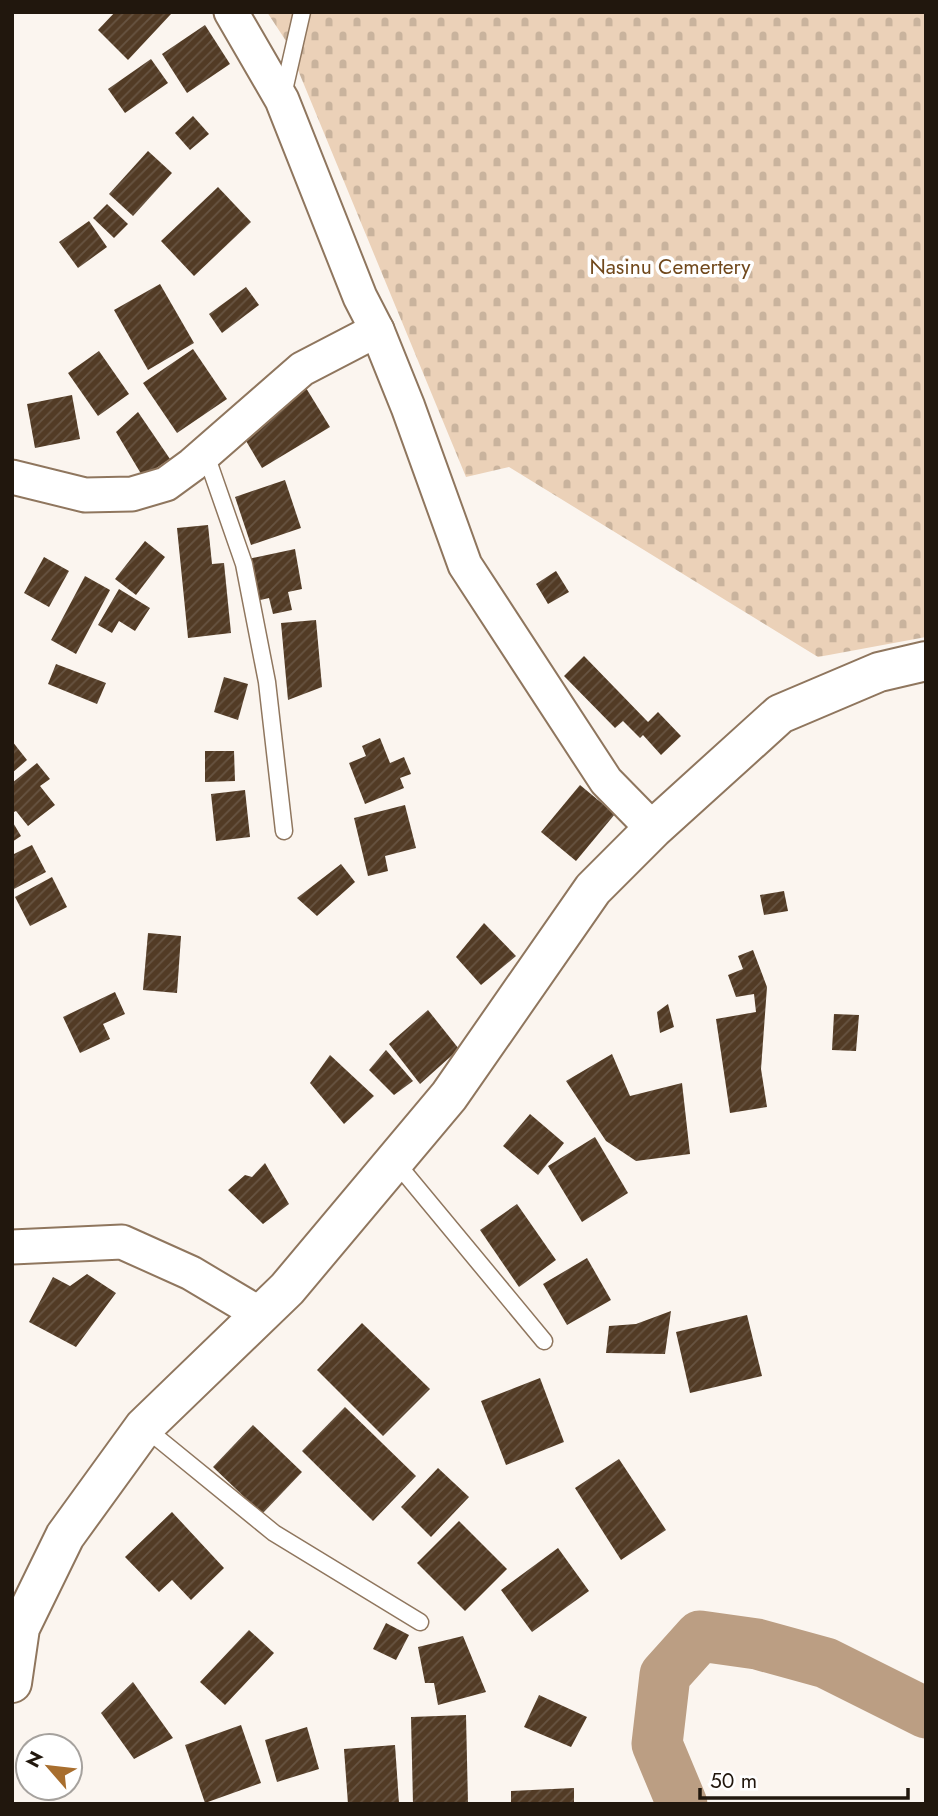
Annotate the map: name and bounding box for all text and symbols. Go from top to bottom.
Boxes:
park label: Nasinu Cemertery [589,252,751,282]
north arrow [14,1732,84,1802]
text: N [19,1746,50,1772]
scale bar [700,1756,908,1800]
text: 50 m [710,1766,757,1796]

